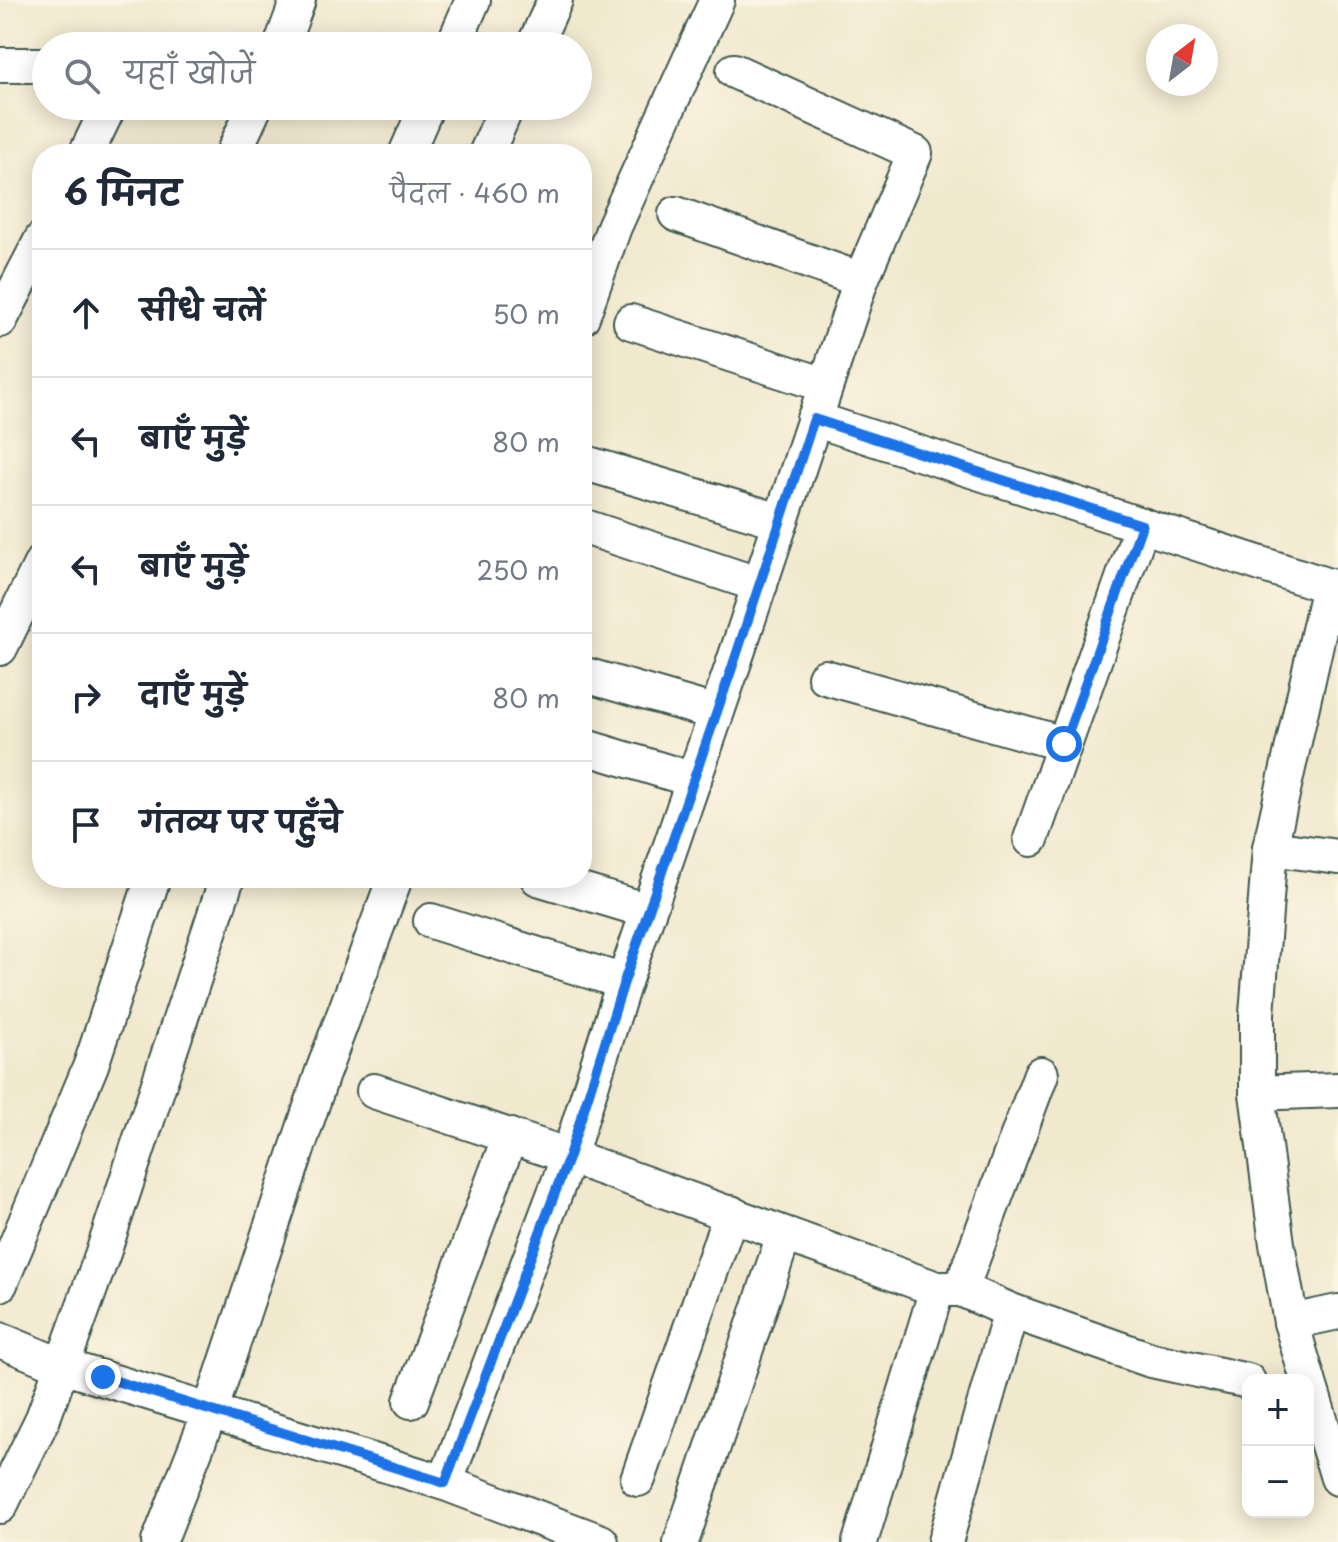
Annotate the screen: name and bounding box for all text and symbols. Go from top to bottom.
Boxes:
north arrow [1146,24,1218,96]
search box [32,32,592,120]
text: यहाँ खोजें [124,49,255,94]
icon: search [60,54,104,98]
text: 6 मिनट [64,165,181,217]
text: पैदल · 460 m [390,173,560,212]
text: सीधे चलें [140,286,265,331]
icon: ahead [64,291,108,335]
text: 50 m [493,294,560,333]
text: बाएँ मुड़ें [140,414,247,459]
icon: left [64,419,108,463]
text: 80 m [492,422,560,461]
text: बाएँ मुड़ें [140,542,247,587]
icon: left [64,547,108,591]
text: 250 m [476,550,560,589]
text: दाएँ मुड़ें [140,670,246,715]
icon: right [64,675,108,719]
text: 80 m [492,678,560,717]
route start [1046,726,1082,762]
text: गंतव्य पर पहुँचे [140,798,342,843]
icon: arrive [64,803,108,847]
route end [85,1359,121,1395]
map controls [1242,1374,1314,1518]
button: + [1242,1374,1314,1446]
button: − [1242,1446,1314,1518]

